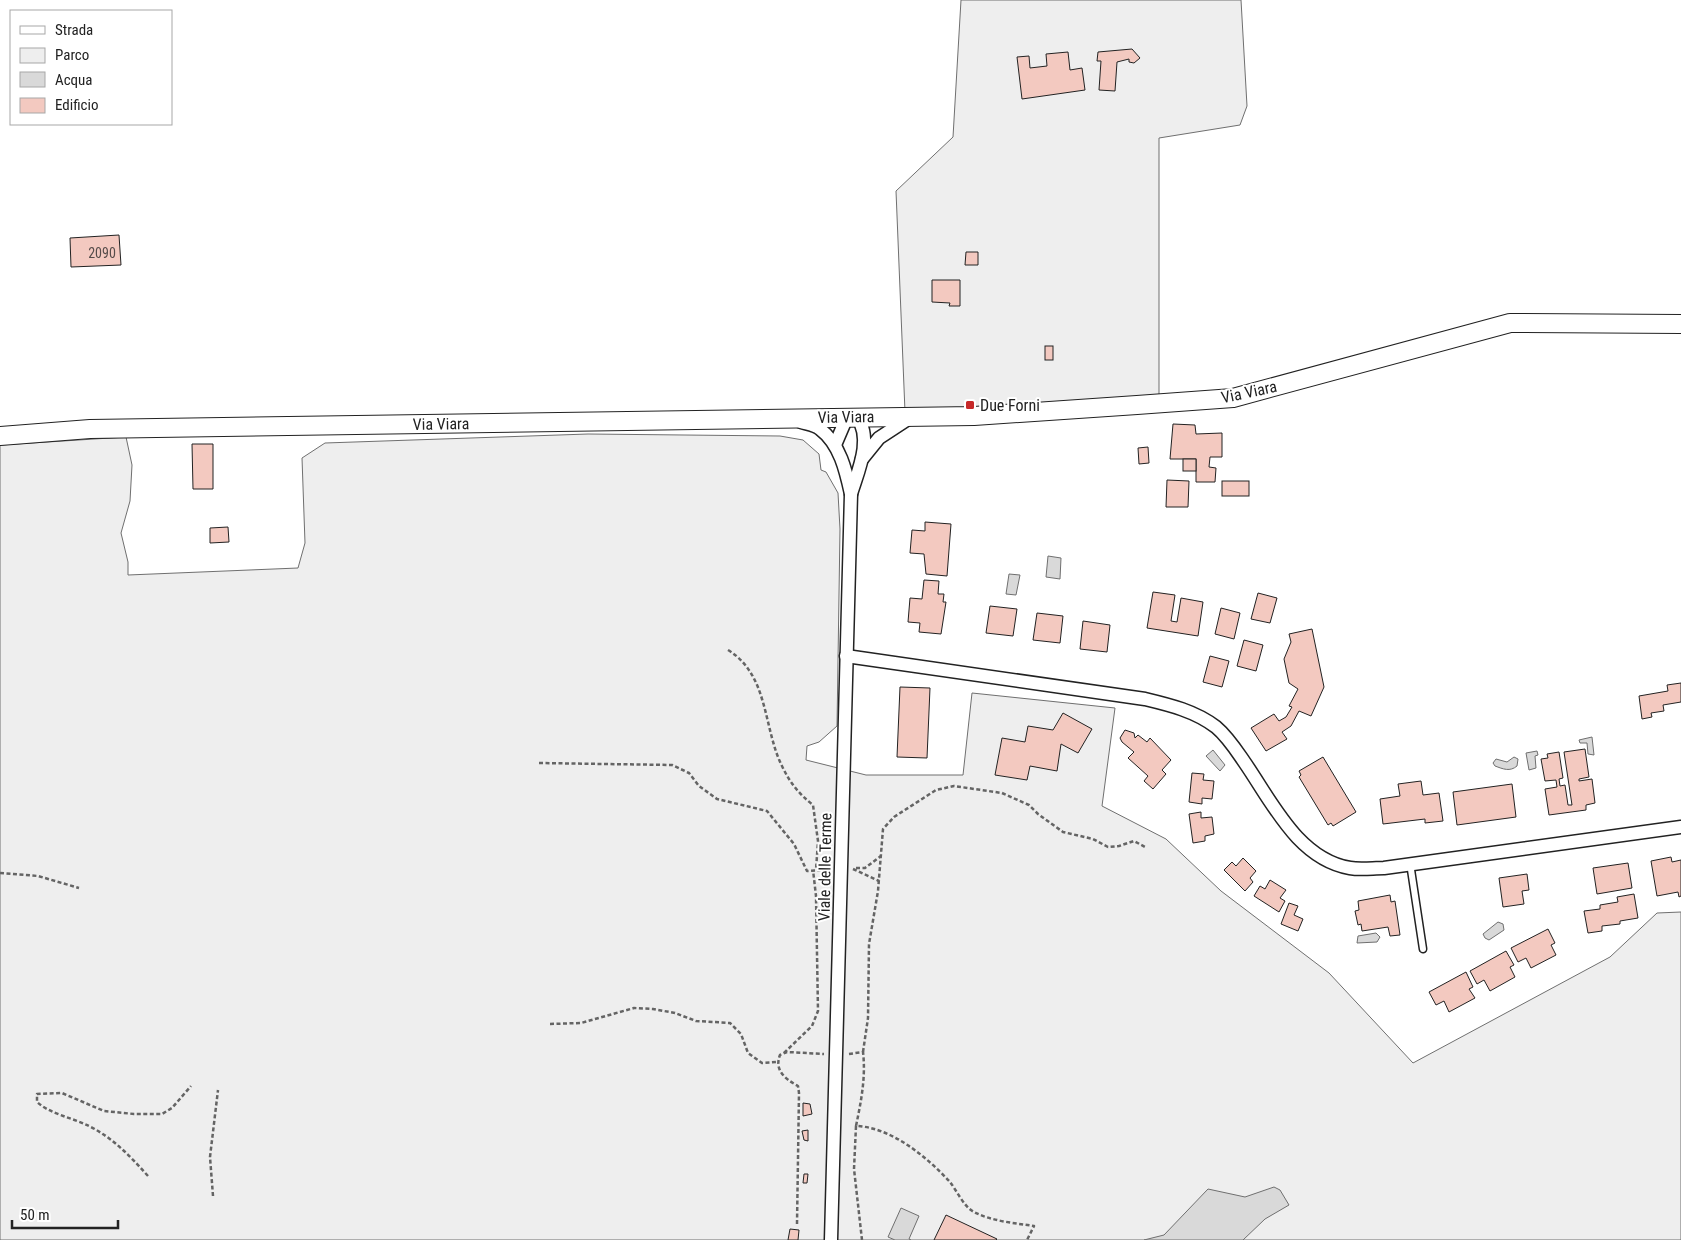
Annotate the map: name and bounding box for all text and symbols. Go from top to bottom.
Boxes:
legend [10,10,172,125]
text: Strada [55,21,93,39]
text: Parco [55,46,89,64]
text: Acqua [55,71,93,89]
text: Edificio [55,96,98,114]
house number: 2090 [88,245,116,261]
street label: Via Viara [1219,377,1279,407]
place label: Due Forni [980,396,1040,415]
marker: Due Forni [964,399,976,411]
street label: Via Viara [818,407,874,427]
street label: Via Viara [413,414,469,434]
street label: Viale delle Terme [815,813,835,921]
scale bar [12,1198,119,1230]
text: 50 m [20,1206,50,1224]

